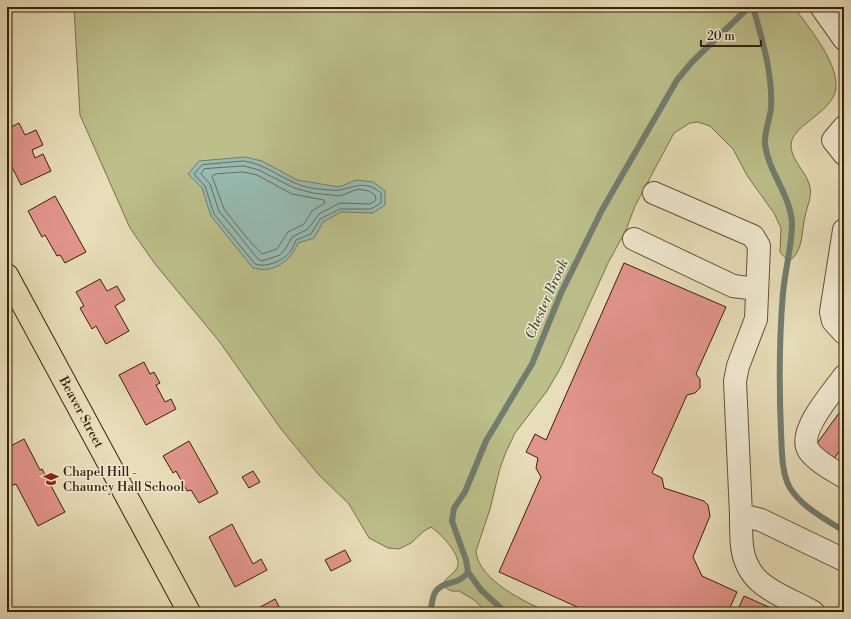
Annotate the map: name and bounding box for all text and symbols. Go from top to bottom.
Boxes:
scale bar [701,22,761,48]
text: 20 m [707,29,735,44]
water label: Chester Brook [521,256,573,342]
street label: Beaver Street [55,373,107,451]
place label: Chapel Hill - Chauncy Hall School [63,464,185,495]
school or university icon: Chapel Hill - Chauncy Hall School [42,470,60,488]

